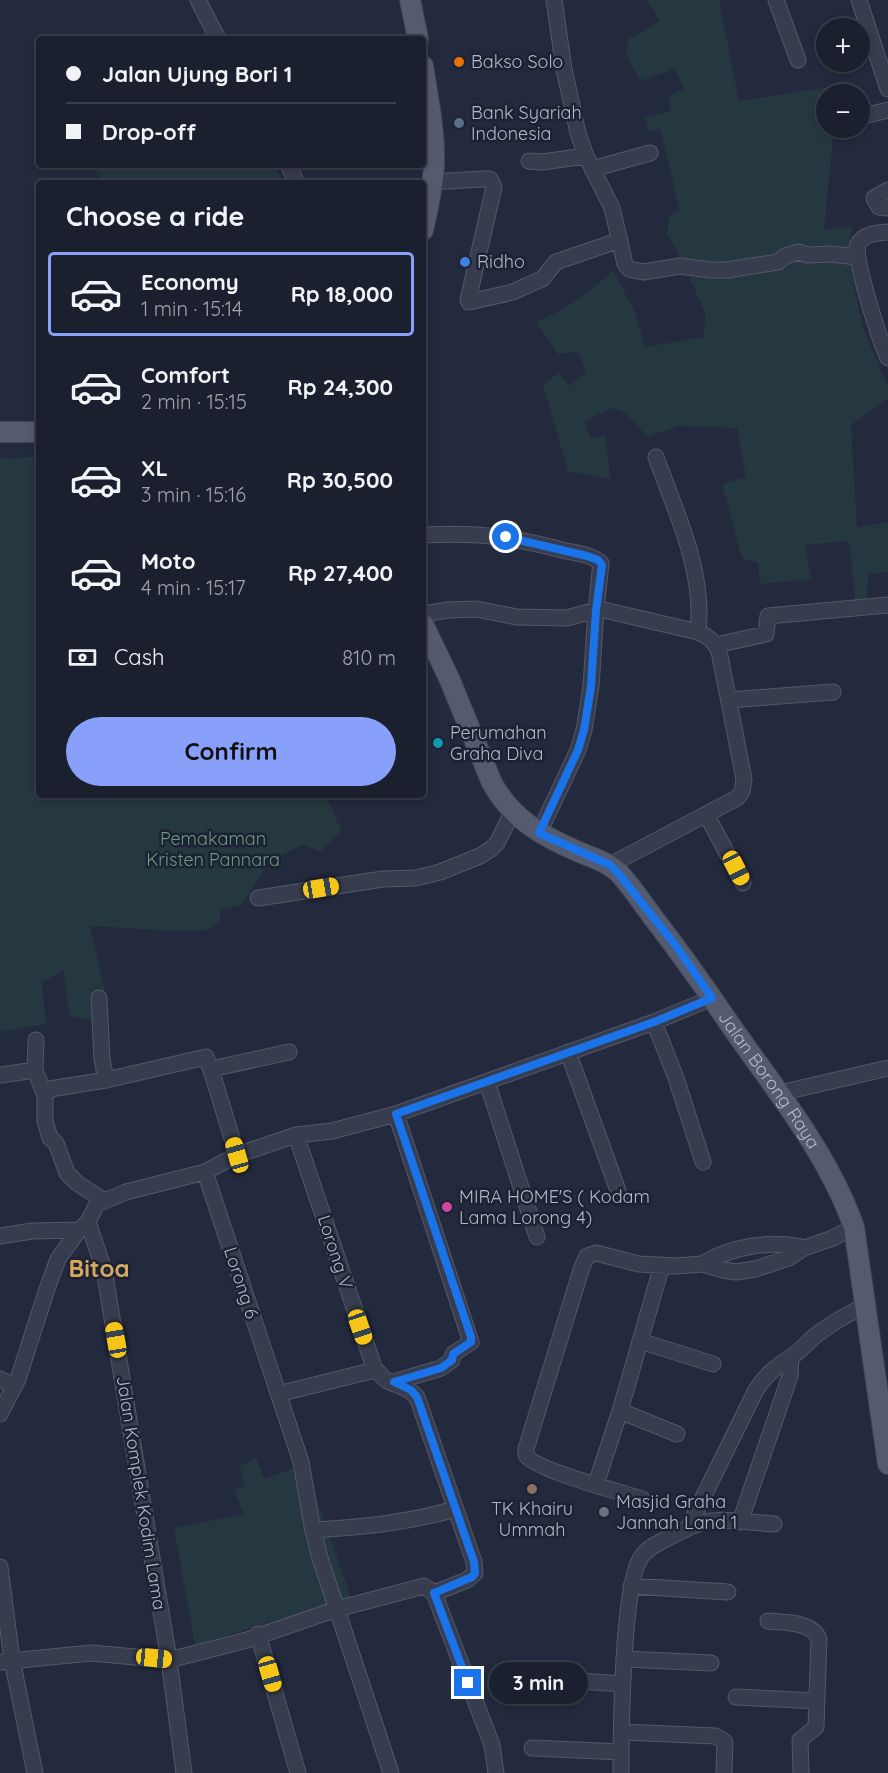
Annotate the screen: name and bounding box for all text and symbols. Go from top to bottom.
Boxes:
map controls [816,18,870,138]
button: + [816,18,870,72]
place label: Bakso Solo [471,50,563,73]
marker: Bakso Solo [452,55,466,69]
text: Jalan Ujung Bori 1 [102,60,292,88]
button: − [816,84,870,138]
place label: Bank Syariah Indonesia [471,101,582,145]
marker: Bank Syariah Indonesia [452,116,466,130]
text: Drop-off [102,118,196,146]
text: Choose a ride [66,199,244,233]
place label: Ridho [477,250,525,273]
marker: Ridho [458,255,472,269]
icon: car [69,267,123,321]
text: Economy [141,268,239,296]
text: Rp 18,000 [291,280,393,308]
text: 1 min · 15:14 [141,296,242,321]
icon: car [69,360,123,414]
text: Comfort [141,361,230,389]
text: Rp 24,300 [288,373,393,401]
text: 2 min · 15:15 [141,389,247,414]
icon: car [69,453,123,507]
text: XL [141,454,168,482]
text: Rp 30,500 [287,466,393,494]
text: 3 min · 15:16 [141,482,246,507]
route start [492,523,519,550]
icon: car [69,546,123,600]
text: Moto [141,547,195,575]
text: Rp 27,400 [288,559,393,587]
text: 4 min · 15:17 [141,575,246,600]
icon: cash [66,641,99,674]
text: Cash [114,643,165,671]
text: 810 m [342,645,396,670]
button: Confirm [66,717,396,786]
place label: Perumahan Graha Diva [450,721,547,765]
marker: Perumahan Graha Diva [431,736,445,750]
park label: Pemakaman Kristen Pannara [146,827,280,871]
car [720,848,752,888]
car [302,876,340,900]
street label: Jalan Borong Raya [713,1007,825,1153]
car [223,1135,251,1175]
place label: MIRA HOME'S ( Kodam Lama Lorong 4) [459,1185,650,1229]
marker: MIRA HOME'S ( Kodam Lama Lorong 4) [440,1200,454,1214]
street label: Lorong V [313,1212,358,1292]
street label: Lorong 6 [219,1244,264,1322]
district label: Bitoa [68,1253,130,1283]
car [346,1307,374,1347]
car [104,1321,128,1359]
street label: Jalan Komplek Kodim Lama [112,1374,171,1612]
marker: TK Khairu Ummah [525,1482,539,1496]
place label: Masjid Graha Jannah Land 1 [616,1490,737,1534]
place label: TK Khairu Ummah [491,1497,573,1541]
marker: Masjid Graha Jannah Land 1 [597,1505,611,1519]
car [135,1647,173,1669]
car [256,1654,284,1694]
callout: 3 min [489,1662,588,1704]
route end [454,1669,481,1696]
text: 3 min [513,1670,564,1695]

